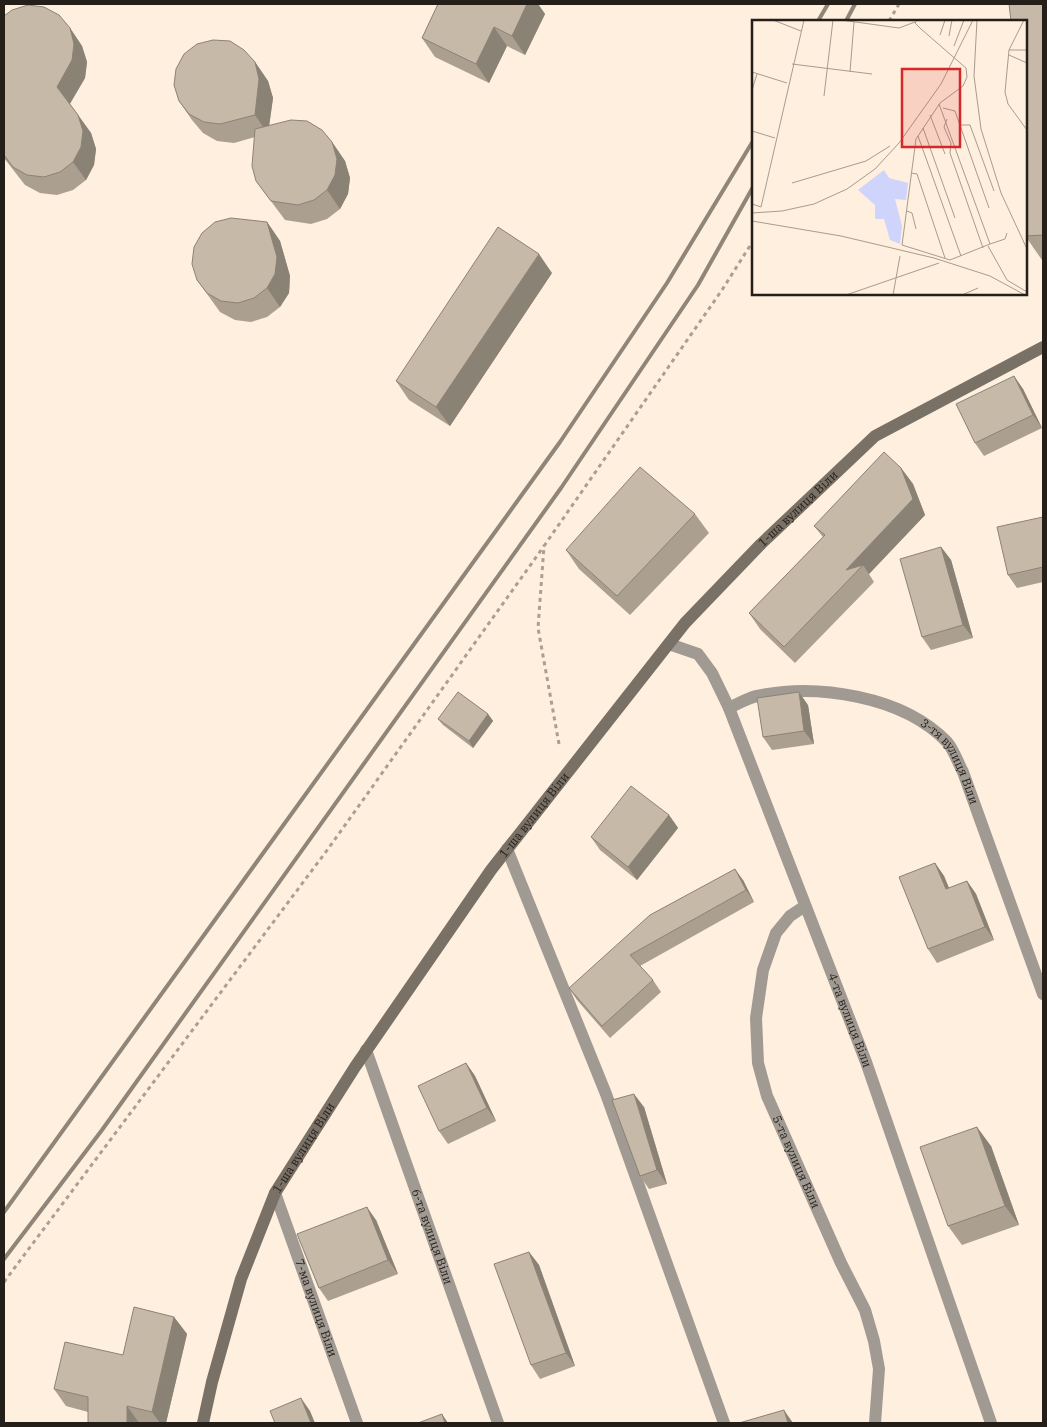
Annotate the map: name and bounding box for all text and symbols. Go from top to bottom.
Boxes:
inset map [752,20,1027,295]
street label: 1-ша вулиця Віли [755,467,841,550]
street label: 3-тя вулиця Віли [918,715,982,806]
street label: 1-ша вулиця Віли [496,769,572,860]
street label: 4-та вулиця Віли [825,971,875,1069]
street label: 1-ша вулиця Віли [269,1099,338,1196]
street label: 5-та вулиця Віли [769,1113,824,1210]
street label: 6-та вулиця Віли [409,1187,456,1286]
street label: 7-ма вулиця Віли [292,1257,341,1359]

